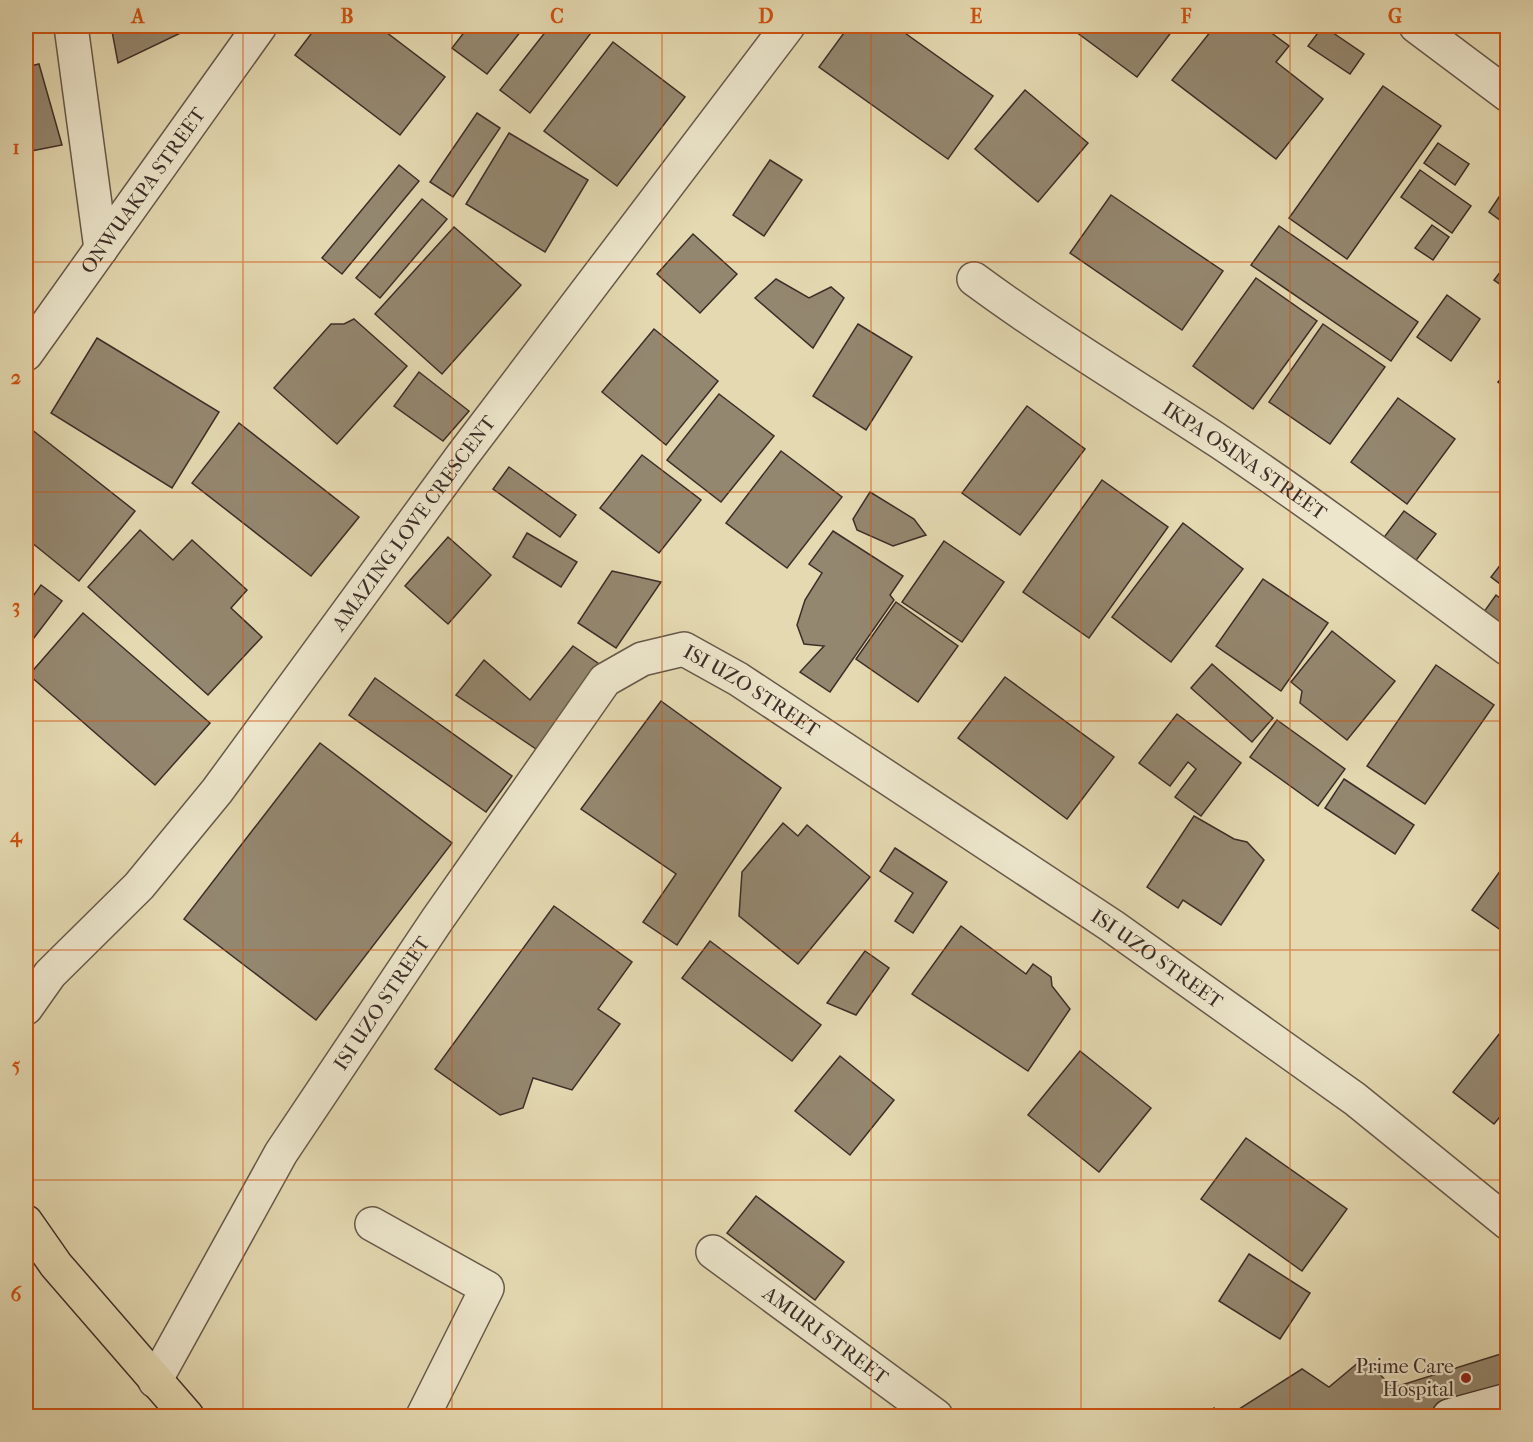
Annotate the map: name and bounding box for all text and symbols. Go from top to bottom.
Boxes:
text: A [130,5,146,28]
text: B [340,5,354,28]
text: C [550,5,564,28]
text: D [758,5,774,28]
text: E [970,5,982,28]
text: F [1180,5,1192,28]
text: G [1388,5,1402,28]
street label: ONWUAKPA STREET [76,103,210,278]
text: 1 [12,136,20,159]
text: 2 [11,366,21,389]
street label: IKPA OSINA STREET [1159,397,1332,524]
street label: AMAZING LOVE CRESCENT [326,411,500,636]
text: 3 [12,595,20,618]
street label: ISI UZO STREET [680,640,824,742]
text: 4 [9,824,23,848]
street label: ISI UZO STREET [1087,904,1228,1013]
street label: ISI UZO STREET [329,931,435,1074]
text: 5 [12,1054,21,1077]
street label: AMURI STREET [758,1281,893,1389]
text: 6 [11,1283,23,1306]
place label: Prime Care Hospital [1356,1355,1454,1401]
marker: Prime Care Hospital [1459,1371,1473,1385]

